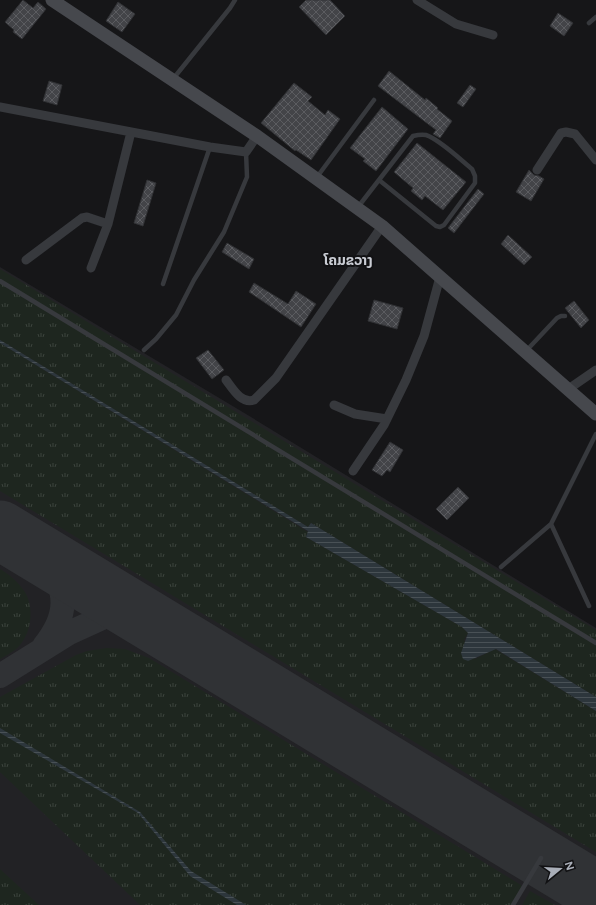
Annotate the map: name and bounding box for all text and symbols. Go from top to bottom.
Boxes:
district label: ໂຄມຂວາງ [322,252,373,269]
north arrow [540,849,580,889]
text: N [562,860,577,872]

